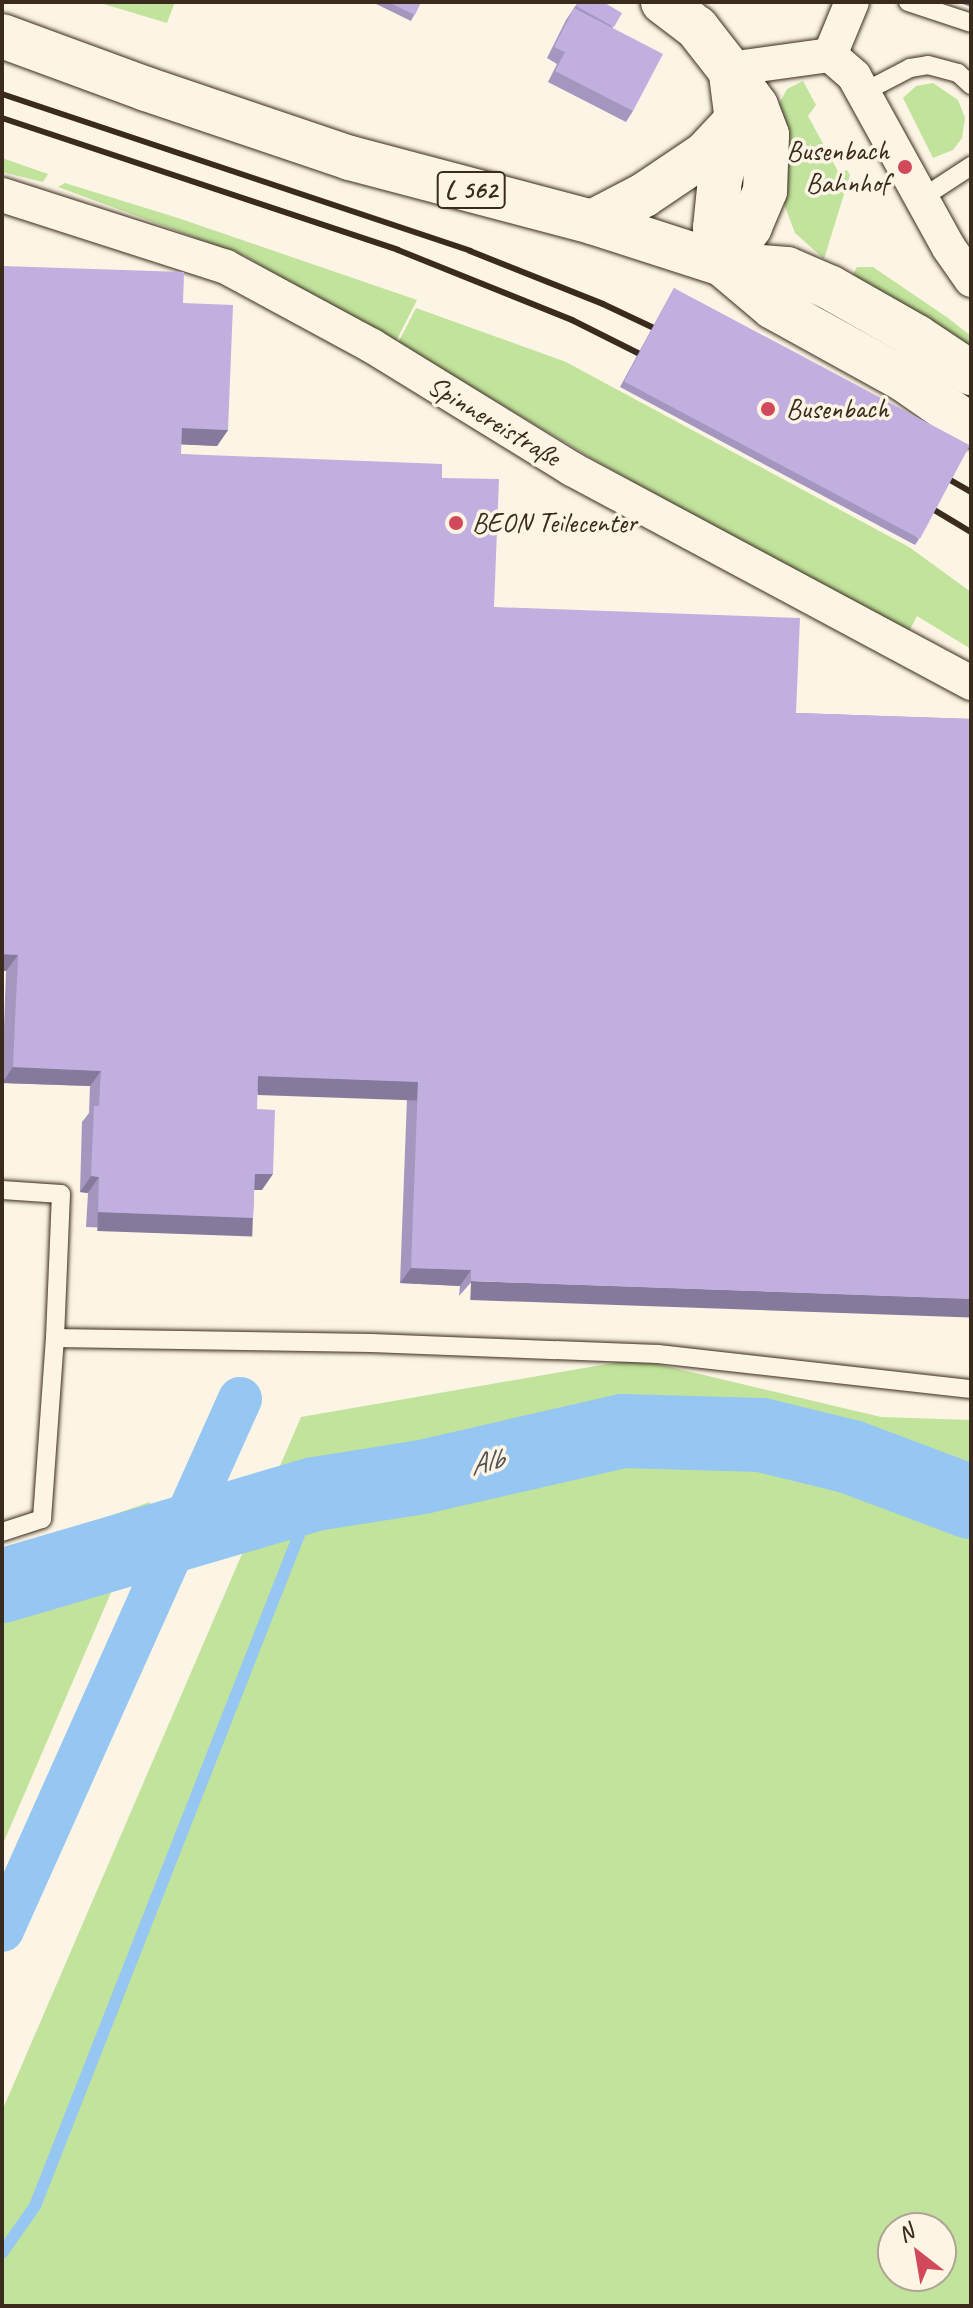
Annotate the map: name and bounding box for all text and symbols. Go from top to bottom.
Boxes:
place label: Busenbach Bahnhof [787,134,889,200]
marker: Busenbach Bahnhof [896,158,914,176]
road number: L 562 [435,168,507,212]
street label: Spinnereistraße [422,368,566,474]
place label: Busenbach [786,392,888,426]
marker: Busenbach [757,398,779,420]
place label: BEON Teilecenter [472,506,636,540]
marker: BEON Teilecenter [447,514,465,532]
water label: Alb [466,1441,506,1483]
north arrow [877,2212,957,2292]
text: N [893,2218,919,2249]

